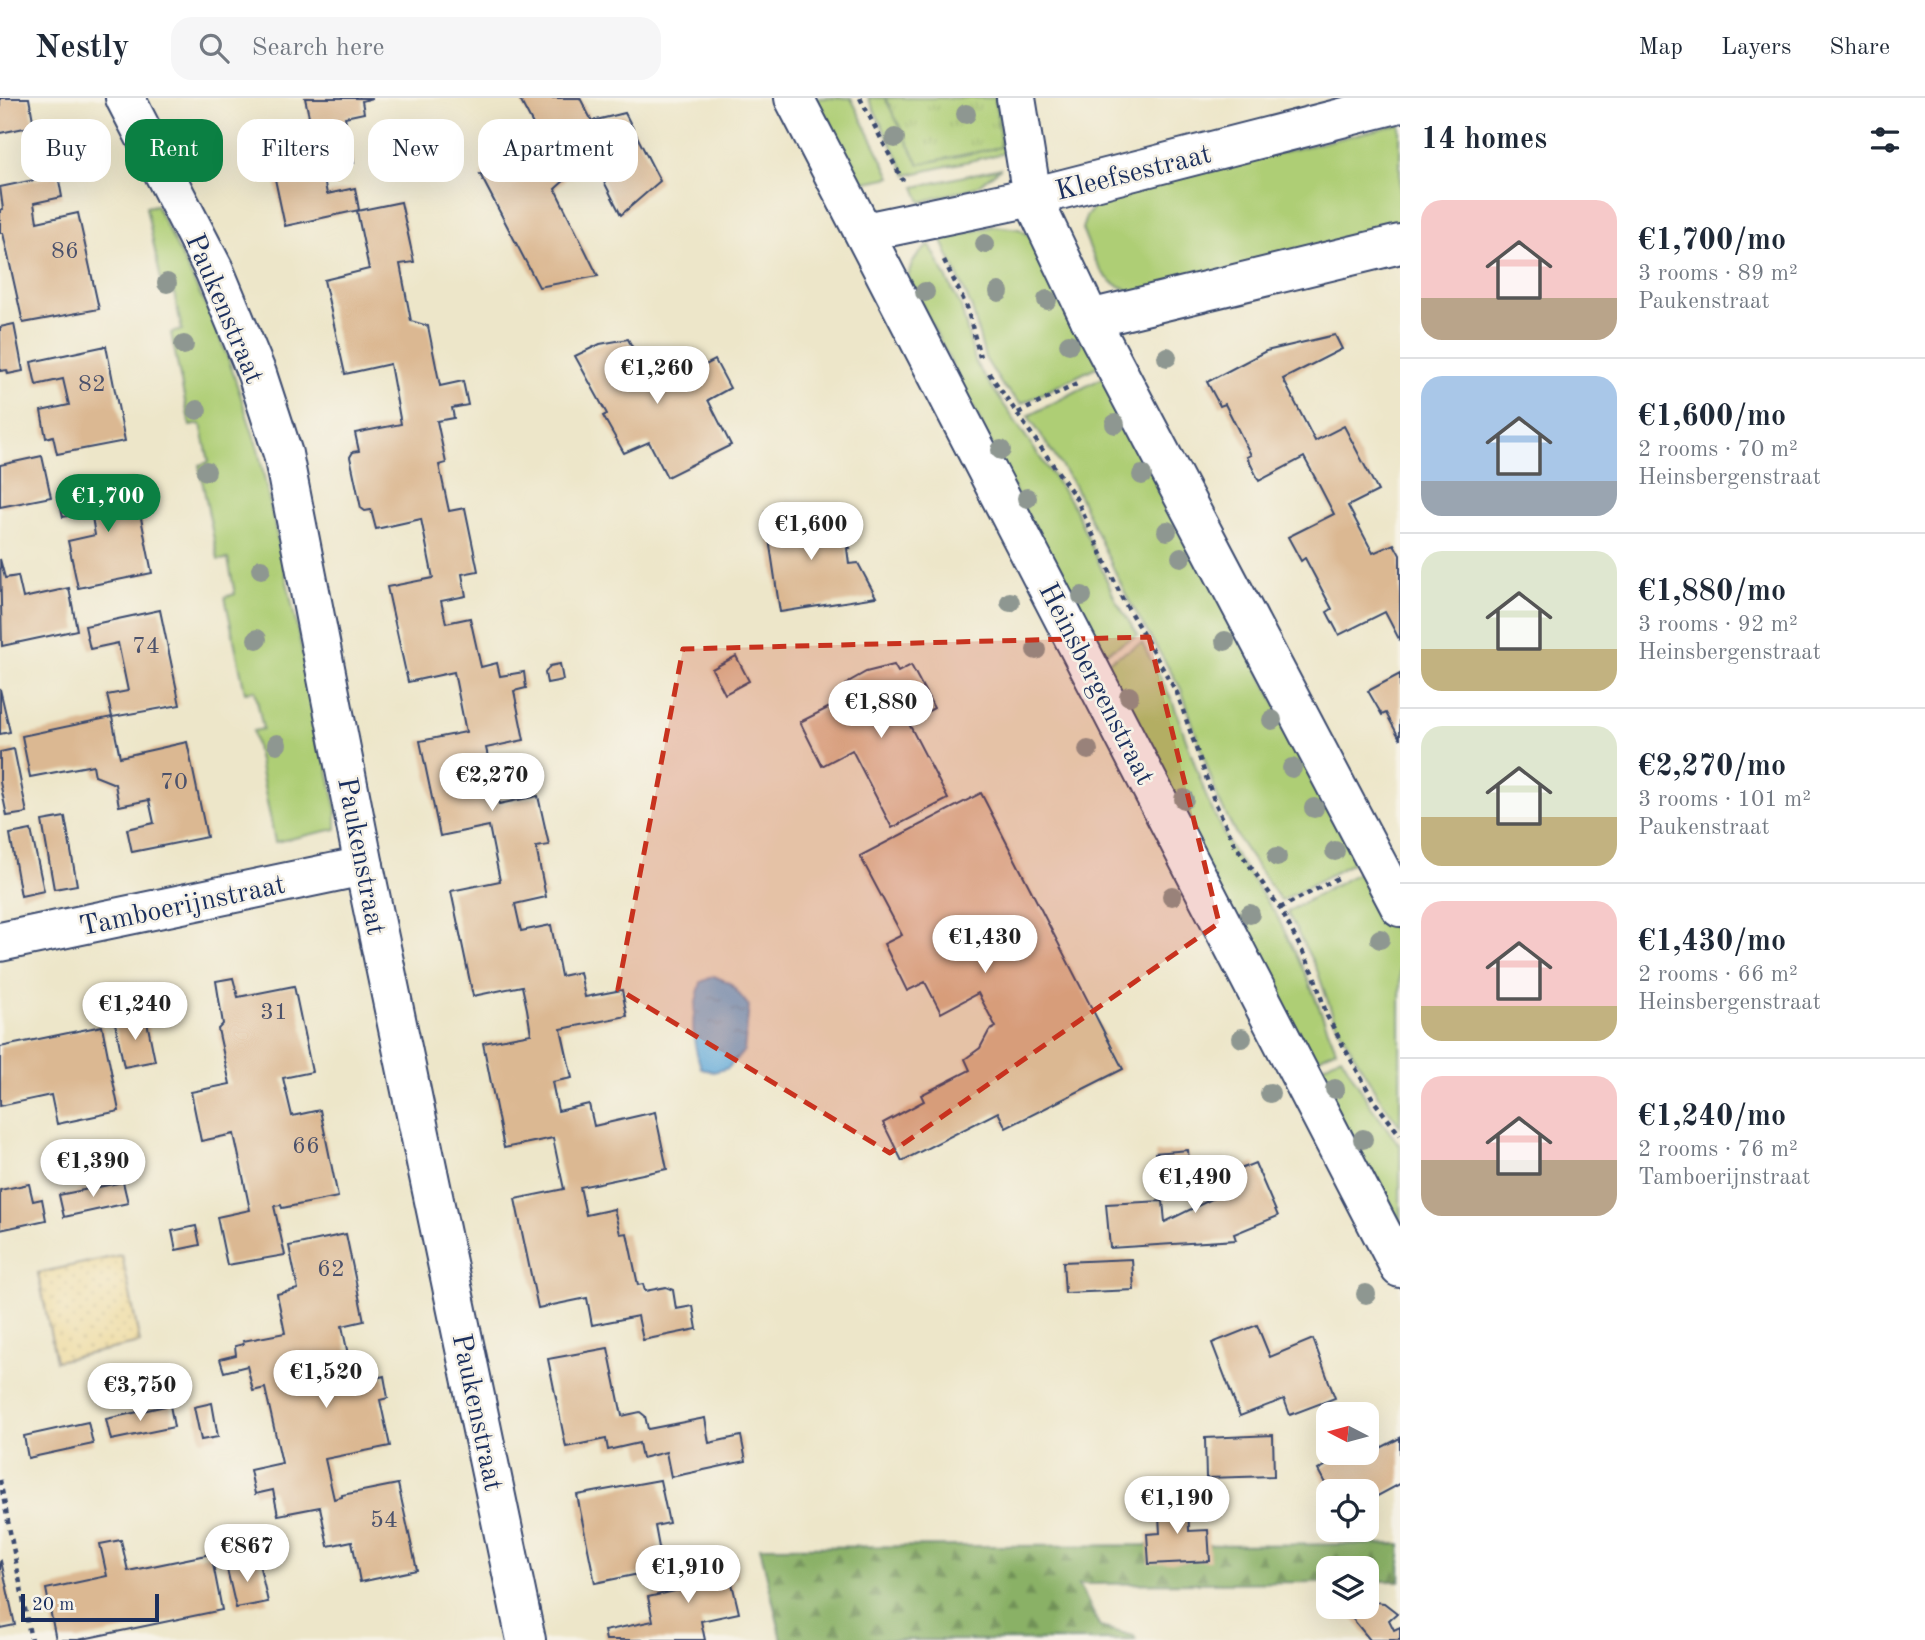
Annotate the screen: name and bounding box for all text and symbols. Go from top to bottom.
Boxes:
search box [171,17,661,80]
icon: search [195,29,233,67]
text: Nestly [35,32,129,65]
text: Search here [251,35,385,61]
text: Map [1639,36,1683,60]
text: Layers [1721,36,1791,60]
text: Share [1829,36,1890,60]
chip: Buy [21,119,111,182]
chip: Rent [125,119,223,182]
chip: Filters [237,119,354,182]
chip: New [368,119,464,182]
chip: Apartment [478,119,638,182]
icon: filters [1866,121,1904,159]
text: 14 homes [1421,125,1547,155]
street label: Kleefsestraat [1053,141,1215,207]
text: €1,700/mo [1638,226,1786,256]
icon: home [1477,228,1561,312]
street label: Paukenstraat [179,230,267,388]
house number: 86 [51,240,79,264]
text: 3 rooms · 89 m² [1638,262,1798,285]
text: Paukenstraat [1638,290,1769,313]
pin: €1,260 [600,346,714,406]
text: €1,260 [620,357,694,380]
house number: 82 [78,373,106,397]
text: €1,600/mo [1638,402,1786,432]
icon: home [1477,404,1561,488]
text: 2 rooms · 70 m² [1638,438,1798,461]
text: Heinsbergenstraat [1638,466,1821,489]
pin: €1,700 [51,474,165,534]
text: €1,700 [71,485,145,508]
pin: €1,600 [754,503,868,562]
text: €1,600 [774,513,848,536]
text: €1,880/mo [1638,577,1786,607]
street label: Heinsbergenstraat [1032,579,1158,790]
icon: home [1477,579,1561,663]
text: 3 rooms · 92 m² [1638,613,1798,636]
house number: 74 [132,635,160,659]
text: Heinsbergenstraat [1638,641,1821,664]
pin: €1,880 [824,680,938,740]
text: €1,880 [844,691,918,714]
text: €2,270/mo [1638,752,1786,782]
pin: €2,270 [435,754,549,813]
icon: home [1477,754,1561,838]
text: €2,270 [455,764,529,787]
house number: 70 [160,771,188,795]
street label: Paukenstraat [331,775,389,938]
text: 3 rooms · 101 m² [1638,788,1811,811]
text: Paukenstraat [1638,816,1769,839]
street label: Tamboerijnstraat [77,871,288,942]
pin: €1,430 [928,916,1042,975]
text: €1,430 [948,926,1022,949]
text: €1,430/mo [1638,927,1786,957]
icon: home [1477,929,1561,1013]
text: 2 rooms · 66 m² [1638,963,1798,986]
pin: €1,240 [78,982,192,1042]
text: Heinsbergenstraat [1638,991,1821,1014]
text: €1,240 [98,993,172,1016]
house number: 31 [260,1001,288,1025]
text: €1,240/mo [1638,1102,1786,1132]
icon: home [1477,1104,1561,1188]
house number: 66 [292,1135,320,1159]
text: 2 rooms · 76 m² [1638,1138,1798,1161]
pin: €1,390 [36,1140,150,1199]
text: €1,390 [56,1150,130,1173]
pin: €1,490 [1138,1156,1252,1215]
text: €1,490 [1158,1166,1232,1189]
text: Tamboerijnstraat [1638,1166,1810,1189]
house number: 62 [317,1258,345,1282]
street label: Paukenstraat [446,1331,506,1494]
pin: €1,520 [269,1350,383,1410]
text: €1,520 [289,1361,363,1384]
pin: €3,750 [83,1364,197,1423]
text: €3,750 [103,1374,177,1397]
north arrow [1316,1402,1379,1465]
map controls [1316,1402,1379,1619]
pin: €1,190 [1120,1476,1234,1536]
button: locate [1316,1479,1379,1542]
text: €1,190 [1140,1487,1214,1510]
house number: 54 [370,1509,398,1533]
pin: €867 [206,1524,288,1584]
text: €867 [220,1535,274,1558]
pin: €1,910 [631,1546,745,1605]
text: €1,910 [651,1556,725,1579]
button: layers [1316,1556,1379,1619]
scale bar [21,1591,159,1623]
text: 20 m [32,1596,74,1615]

